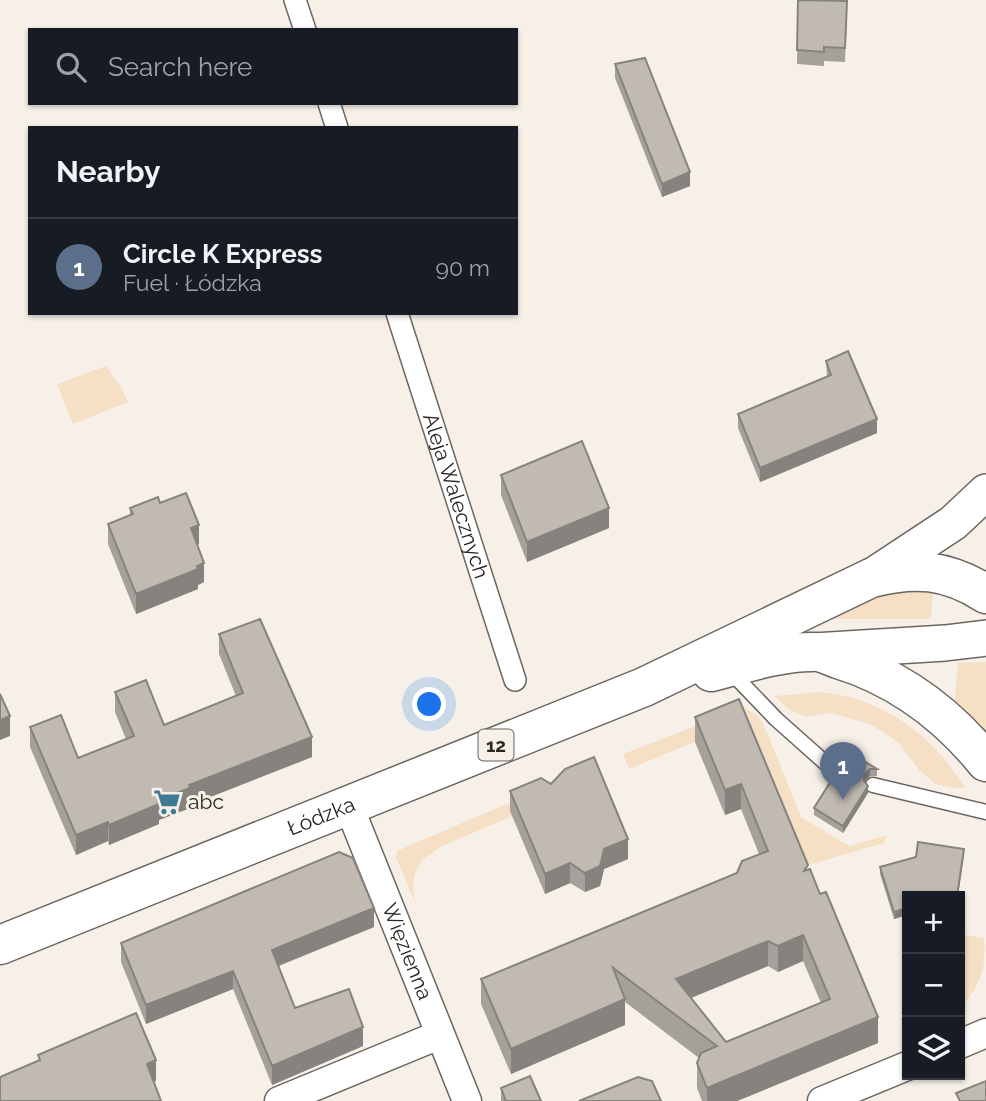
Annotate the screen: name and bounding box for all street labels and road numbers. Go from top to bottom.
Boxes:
street label: Aleja Walecznych [418,410,494,581]
road number: 12 [478,730,514,760]
street label: Łódzka [284,791,358,841]
street label: Więzienna [377,899,438,1003]

